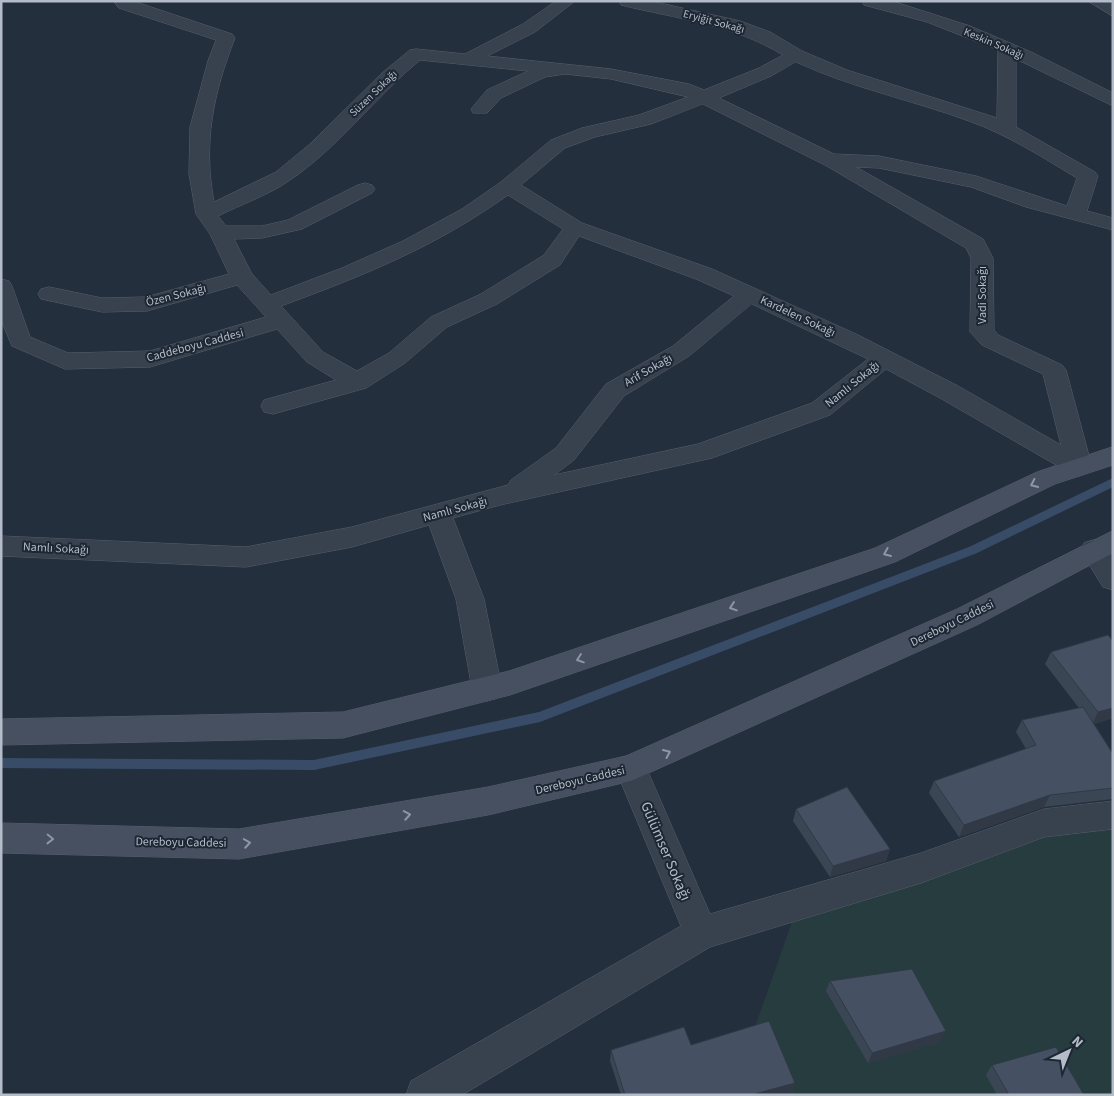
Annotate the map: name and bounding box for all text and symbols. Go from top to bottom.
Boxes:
street label: Eryiğit Sokağı [682,6,746,37]
street label: Keskin Sokağı [962,24,1026,63]
street label: Süzen Sokağı [346,67,401,120]
street label: Vadi Sokağı [974,266,991,324]
street label: Özen Sokağı [144,280,208,311]
street label: Kardelen Sokağı [757,292,838,341]
street label: Caddeboyu Caddesi [145,324,246,367]
street label: Arif Sokağı [621,350,676,391]
street label: Namlı Sokağı [821,357,883,412]
one-way arrow [1030,478,1039,488]
street label: Namlı Sokağı [421,493,489,526]
street label: Namlı Sokağı [23,538,89,559]
one-way arrow [883,547,892,558]
street label: Dereboyu Caddesi [908,596,997,651]
one-way arrow [730,601,738,611]
one-way arrow [576,654,585,664]
one-way arrow [662,748,671,759]
street label: Dereboyu Caddesi [534,762,626,799]
street label: Gülümser Sokağı [635,798,696,904]
one-way arrow [403,810,412,820]
street label: Dereboyu Caddesi [135,833,227,852]
one-way arrow [46,834,54,844]
one-way arrow [243,838,252,848]
north arrow [1044,1026,1094,1076]
text: N [1067,1032,1087,1053]

